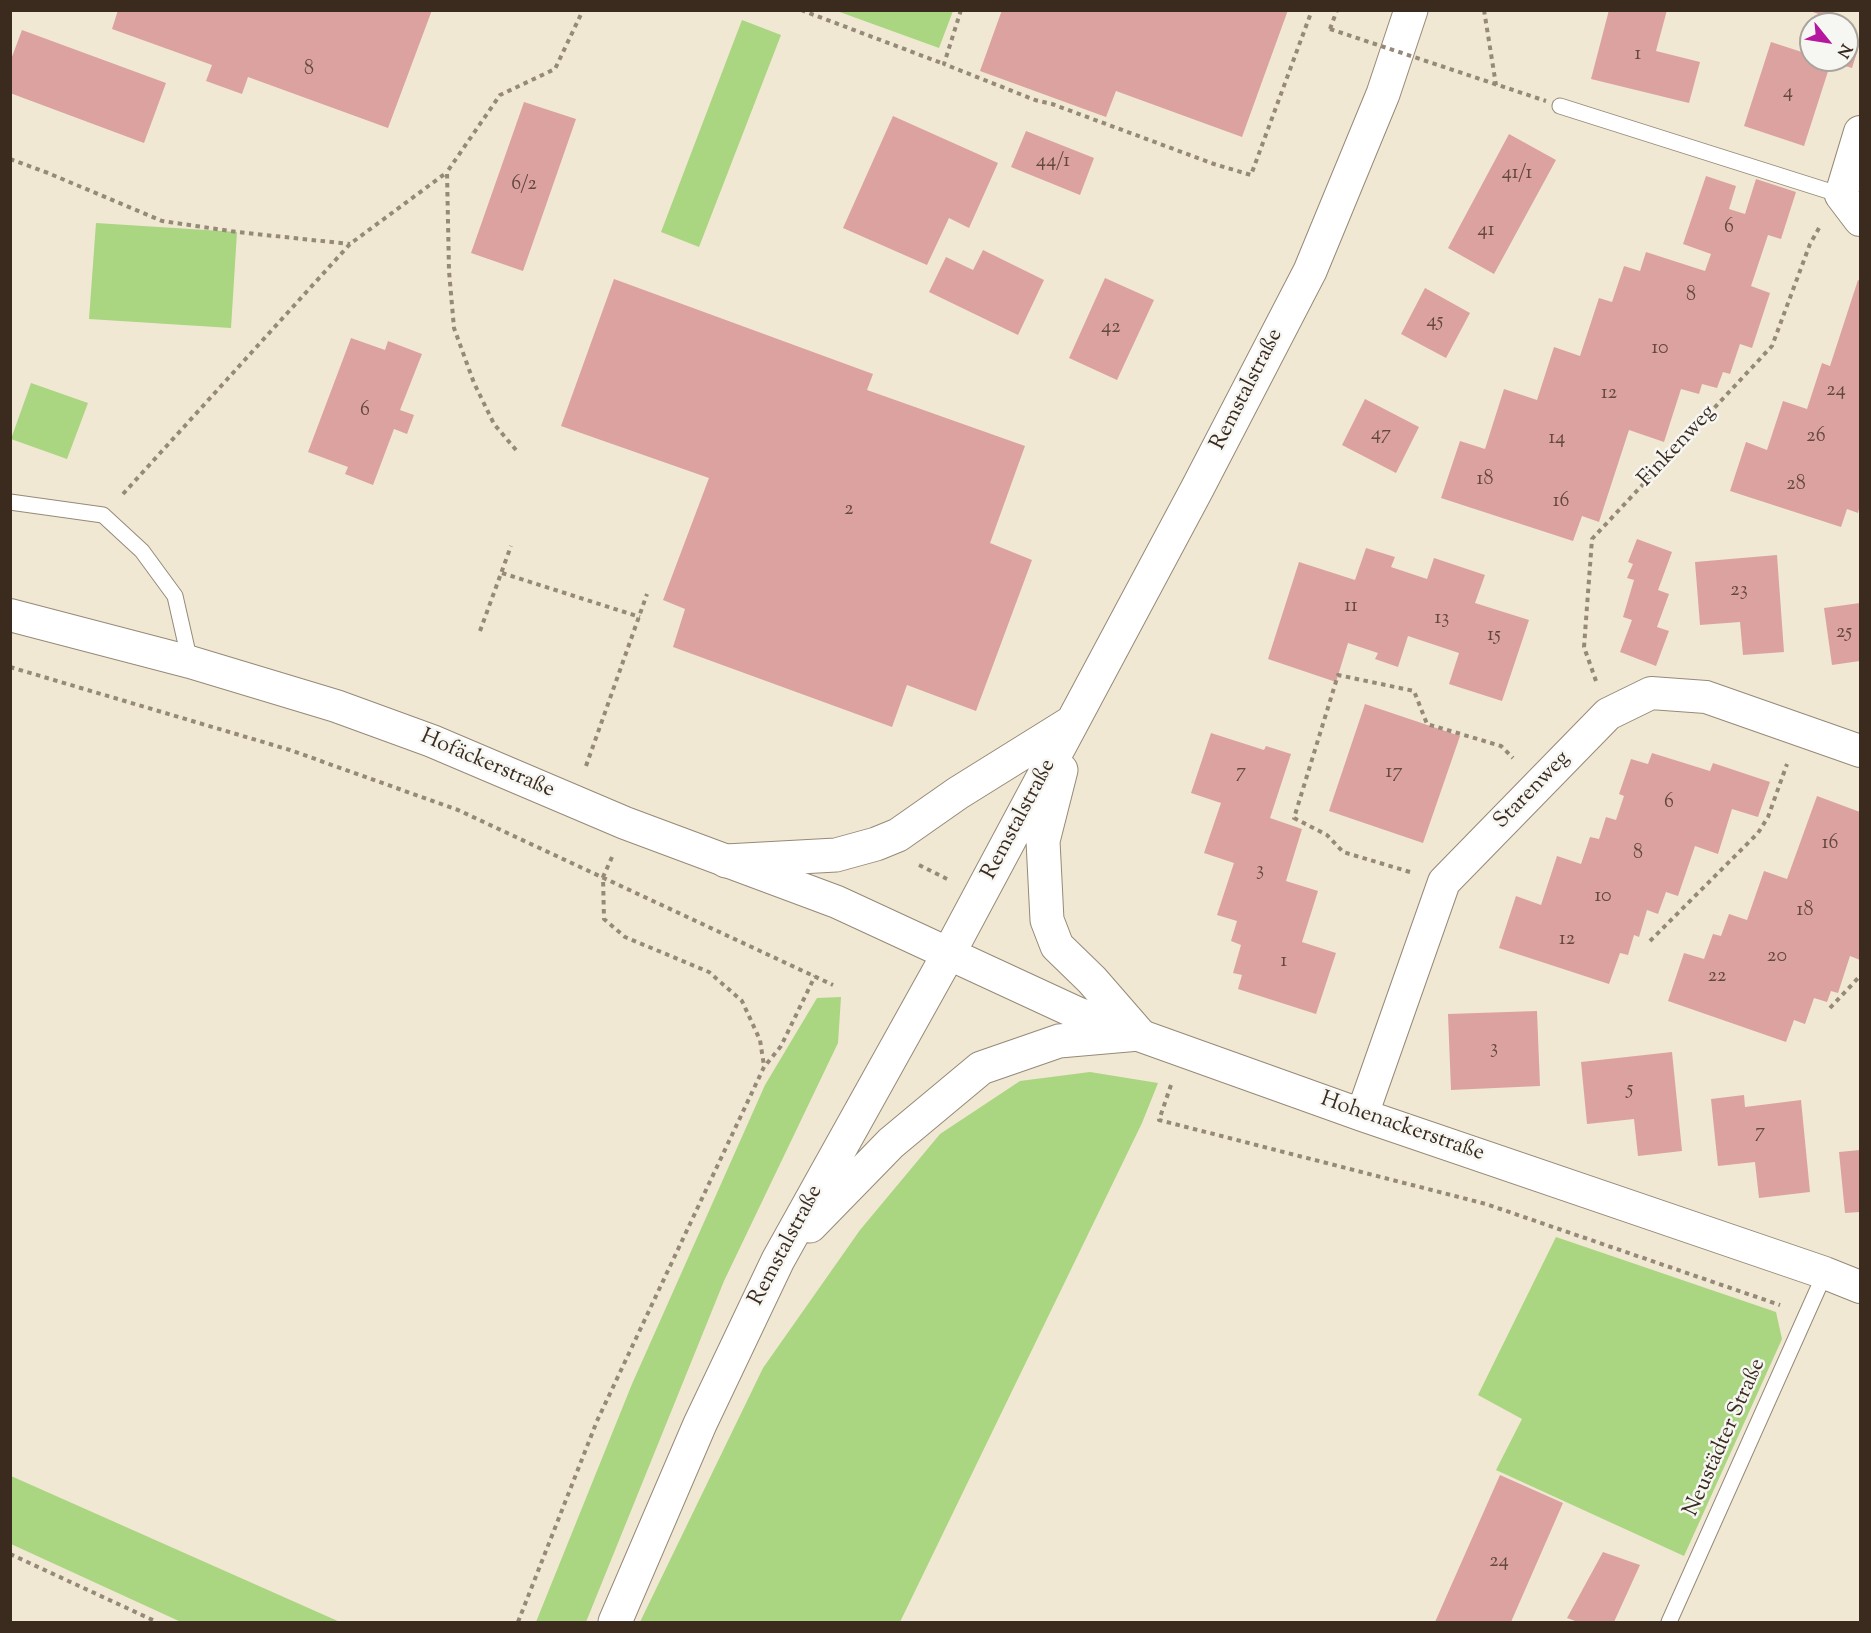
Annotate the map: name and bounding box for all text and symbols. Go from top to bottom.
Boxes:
north arrow [1799,12,1859,72]
text: N [1830,39,1856,62]
house number: 1 [1635,44,1641,68]
house number: 8 [304,59,314,83]
house number: 4 [1783,82,1793,106]
house number: 44/1 [1036,151,1070,175]
house number: 41/1 [1502,163,1532,187]
house number: 6/2 [511,174,537,198]
house number: 6 [1724,217,1734,241]
house number: 41 [1478,220,1494,244]
house number: 8 [1686,285,1696,309]
house number: 45 [1427,311,1443,335]
house number: 42 [1101,317,1121,341]
street label: Remstalstraße [1206,325,1290,455]
house number: 10 [1651,338,1669,362]
house number: 24 [1826,380,1846,404]
house number: 12 [1601,383,1617,407]
house number: 6 [360,400,370,424]
street label: Finkenweg [1634,401,1722,493]
house number: 47 [1371,424,1391,448]
house number: 26 [1806,426,1826,450]
house number: 14 [1549,428,1565,452]
house number: 18 [1477,469,1493,493]
house number: 28 [1786,474,1806,498]
house number: 16 [1553,491,1569,515]
house number: 2 [844,499,854,523]
house number: 23 [1730,580,1748,604]
house number: 11 [1344,596,1358,620]
house number: 13 [1435,608,1449,632]
house number: 25 [1836,622,1852,646]
house number: 15 [1487,625,1501,649]
street label: Hofäckerstraße [416,725,558,805]
street label: Starenweg [1489,747,1577,835]
street label: Remstalstraße [977,755,1063,885]
house number: 7 [1236,762,1246,786]
house number: 17 [1386,762,1402,786]
house number: 6 [1664,792,1674,816]
house number: 16 [1822,833,1838,857]
house number: 8 [1633,843,1643,867]
house number: 3 [1256,860,1264,884]
house number: 10 [1594,886,1612,910]
house number: 18 [1797,900,1813,924]
house number: 12 [1559,929,1575,953]
house number: 20 [1767,946,1787,970]
house number: 1 [1281,951,1287,975]
house number: 22 [1708,966,1726,990]
house number: 3 [1490,1038,1498,1062]
house number: 5 [1627,1079,1633,1103]
street label: Hohenackerstraße [1317,1088,1487,1168]
house number: 7 [1755,1122,1765,1146]
street label: Remstalstraße [744,1181,830,1311]
street label: Neustädter Straße [1679,1355,1773,1521]
house number: 24 [1489,1551,1509,1575]

